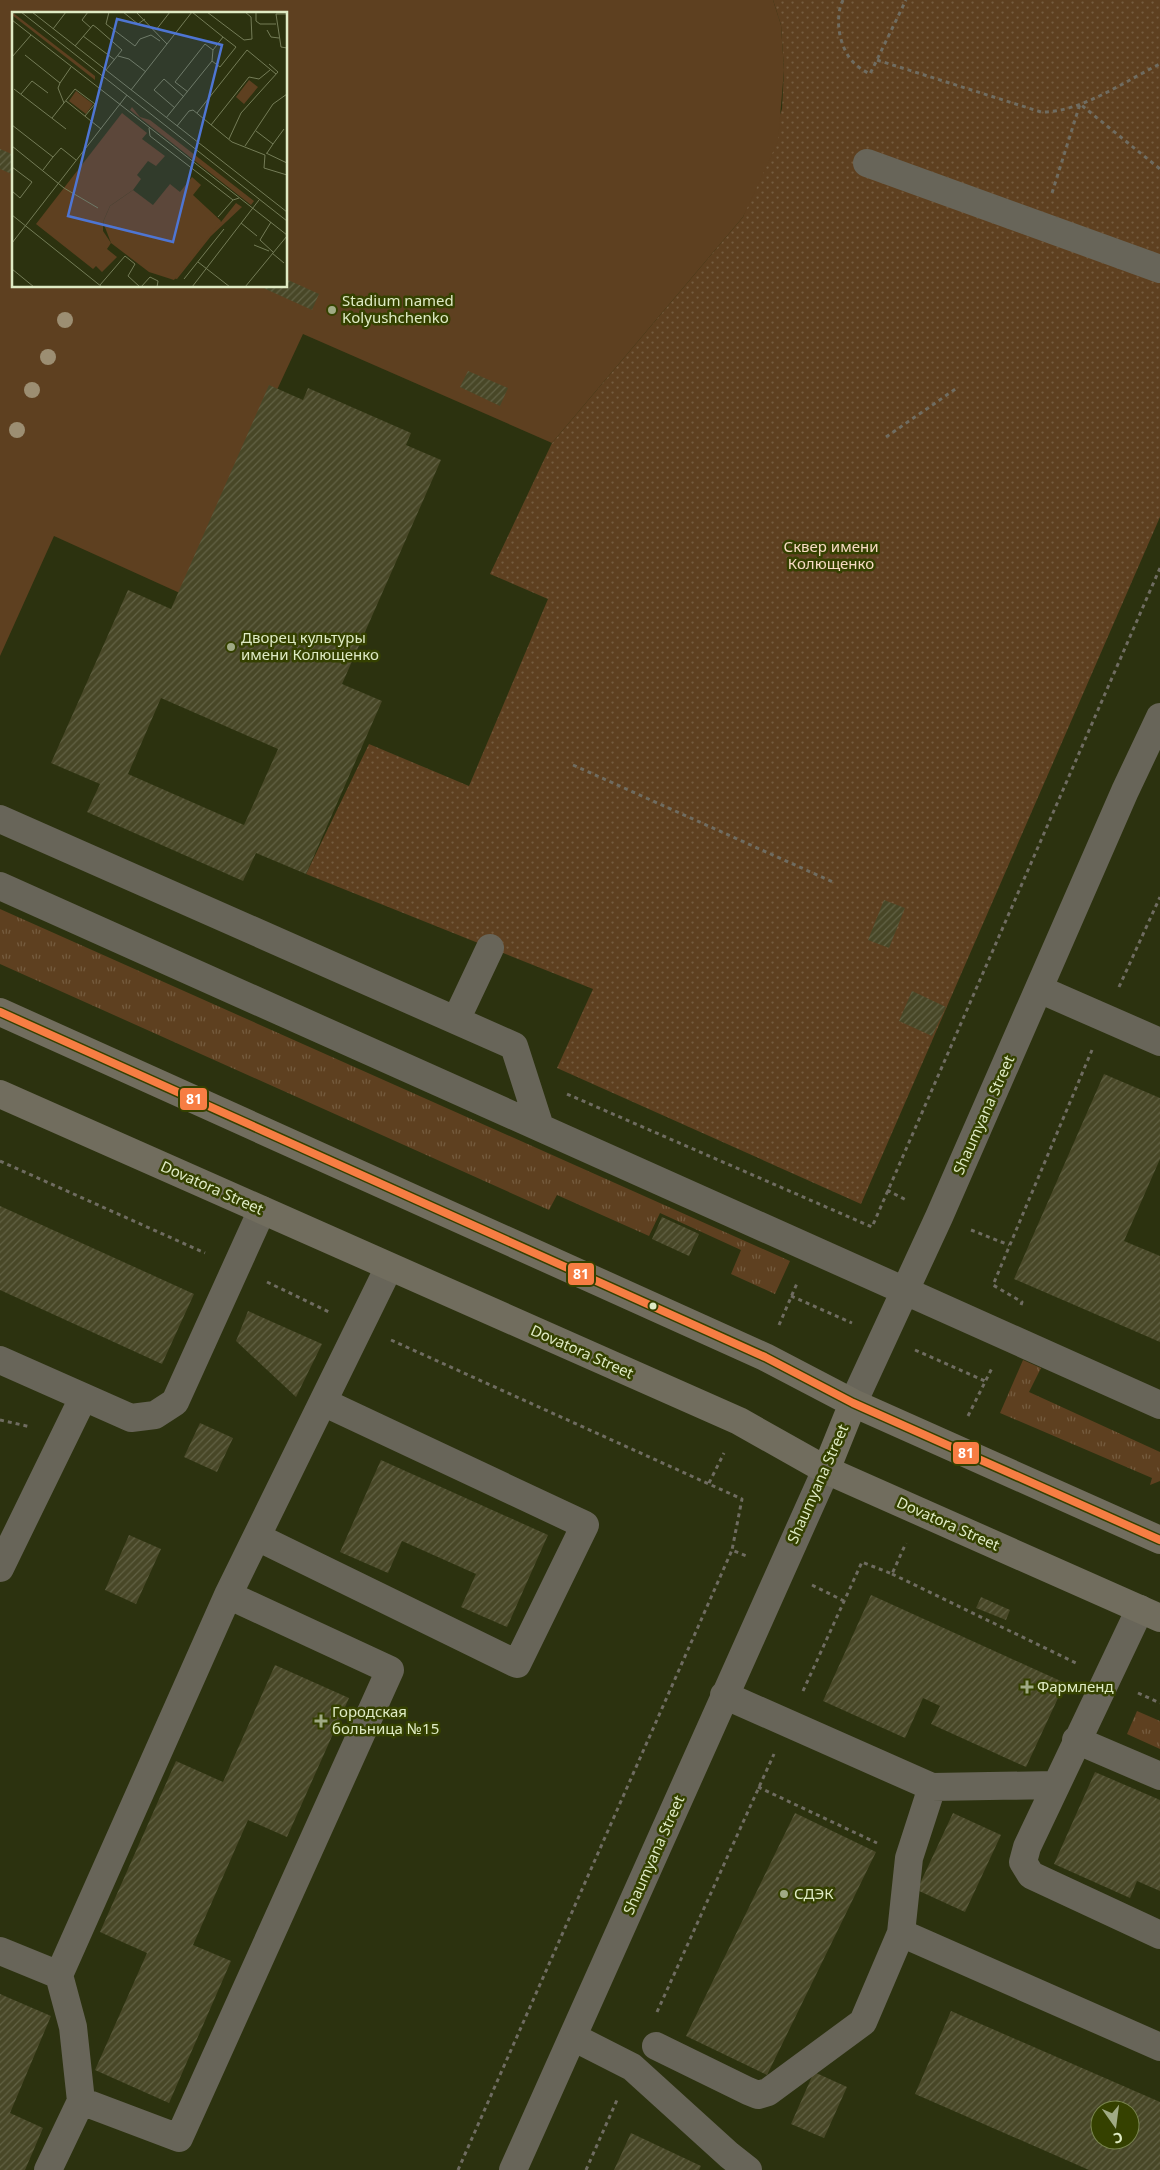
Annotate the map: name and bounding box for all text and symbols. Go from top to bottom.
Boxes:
inset map [12,12,288,288]
place label: Stadium named Kolyushchenko [342,290,454,327]
marker: Stadium named Kolyushchenko [326,304,338,316]
park label: Сквер имени Колющенко [784,536,878,573]
place label: Дворец культуры имени Колющенко [241,627,379,664]
marker: Дворец культуры имени Колющенко [225,641,237,653]
street label: Shaumyana Street [948,1051,1019,1177]
line badge: 81 [179,1087,208,1111]
text: 81 [186,1089,202,1108]
street label: Dovatora Street [158,1156,267,1219]
line badge: 81 [567,1262,595,1286]
text: 81 [573,1264,589,1283]
unlabelled marker [648,1301,658,1311]
street label: Dovatora Street [528,1320,637,1383]
street label: Shaumyana Street [782,1420,853,1546]
line badge: 81 [952,1441,980,1465]
text: 81 [958,1443,974,1462]
street label: Dovatora Street [894,1492,1003,1555]
place label: Фармленд [1037,1676,1114,1696]
marker: Фармленд [1021,1681,1033,1693]
place label: Городская больница №15 [332,1701,439,1738]
marker: Городская больница №15 [314,1714,328,1728]
street label: Shaumyana Street [618,1791,689,1917]
place label: СДЭК [794,1883,834,1903]
marker: СДЭК [778,1888,790,1900]
north arrow [1090,2100,1140,2150]
text: С [1112,2128,1125,2148]

